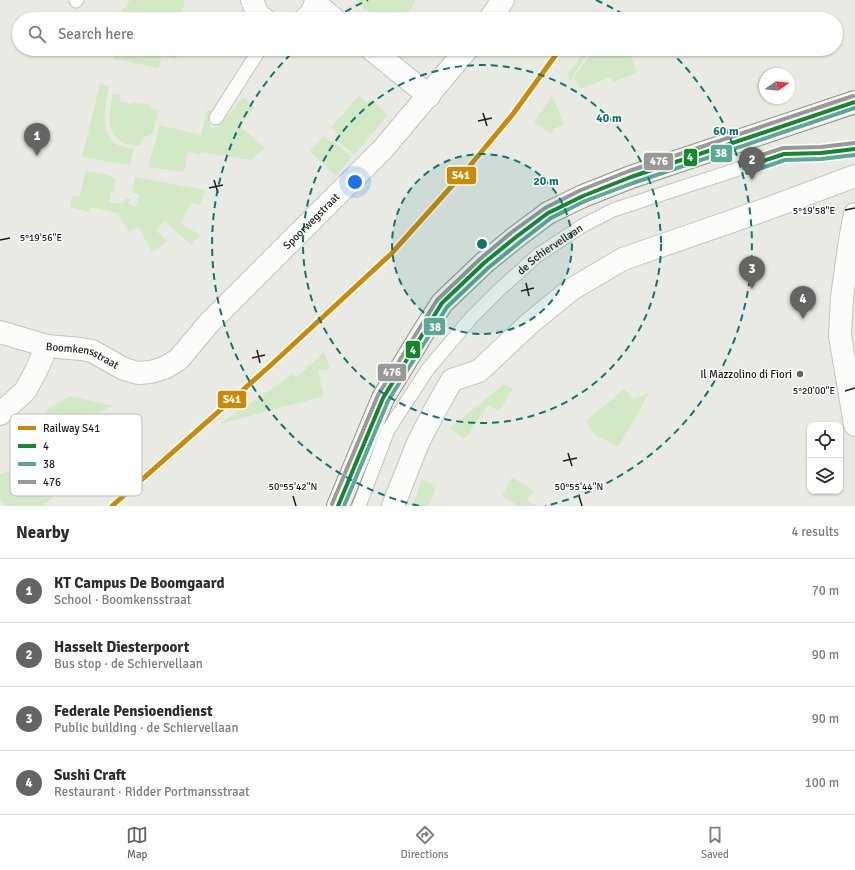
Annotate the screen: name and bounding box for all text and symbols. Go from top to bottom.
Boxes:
search box [12,12,843,56]
icon: search [26,23,48,45]
text: Search here [58,25,134,43]
north arrow [759,68,795,104]
text: 40 m [596,111,622,126]
pin: 1 [24,123,50,156]
text: 60 m [713,124,739,139]
line badge: 38 [710,144,733,163]
text: 38 [715,147,727,160]
pin: 2 [739,147,765,180]
line badge: 4 [683,148,698,167]
text: 4 [687,151,693,164]
line badge: 476 [643,152,674,171]
text: 476 [650,155,668,168]
line badge: S41 [446,166,477,185]
text: S41 [452,169,470,182]
your location [345,172,365,192]
text: 20 m [533,174,559,189]
street label: Spoorwegstraat [281,190,342,252]
text: 5°19'58"E [793,205,835,217]
street label: de Schiervellaan [515,221,585,278]
text: 5°19'56"E [20,232,62,244]
centre of rings [475,237,489,251]
pin: 3 [739,256,765,289]
pin: 4 [790,286,816,319]
line badge: 38 [423,317,446,336]
text: 38 [429,321,441,334]
street label: Boomkensstraat [45,340,121,372]
line badge: 4 [405,340,421,359]
text: 4 [410,344,416,357]
line badge: 476 [377,363,407,382]
text: 476 [383,366,401,379]
place label: Il Mazzolino di Fiori [700,368,792,381]
marker: Il Mazzolino di Fiori [795,369,805,379]
text: 5°20'00"E [793,385,835,397]
line badge: S41 [217,390,247,409]
text: S41 [223,393,241,406]
legend [10,414,142,496]
text: Railway S41 [43,422,100,435]
map controls [807,422,843,494]
button: locate [807,422,843,458]
text: 4 [43,440,49,453]
text: 38 [43,458,55,471]
button: layers [807,458,843,494]
text: 476 [43,476,61,489]
text: 50°55'42"N [269,481,317,493]
text: 50°55'44"N [555,481,603,493]
text: Nearby [16,522,69,543]
text: 4 results [791,524,839,540]
text: KT Campus De Boomgaard [54,574,225,592]
text: 1 [25,583,33,599]
text: 70 m [812,583,839,599]
text: School · Boomkensstraat [54,592,191,608]
text: Hasselt Diesterpoort [54,638,190,656]
text: 2 [25,647,33,663]
text: 90 m [812,647,839,663]
text: Bus stop · de Schiervellaan [54,656,203,672]
text: Federale Pensioendienst [54,702,213,720]
text: 3 [25,711,33,727]
text: 90 m [812,711,839,727]
text: Public building · de Schiervellaan [54,720,239,736]
text: Sushi Craft [54,766,126,784]
text: 4 [25,775,33,791]
text: 100 m [805,775,839,791]
text: Restaurant · Ridder Portmansstraat [54,784,250,800]
tab: Map [126,824,148,861]
tab: Directions [401,824,449,861]
tab: Saved [701,824,729,861]

